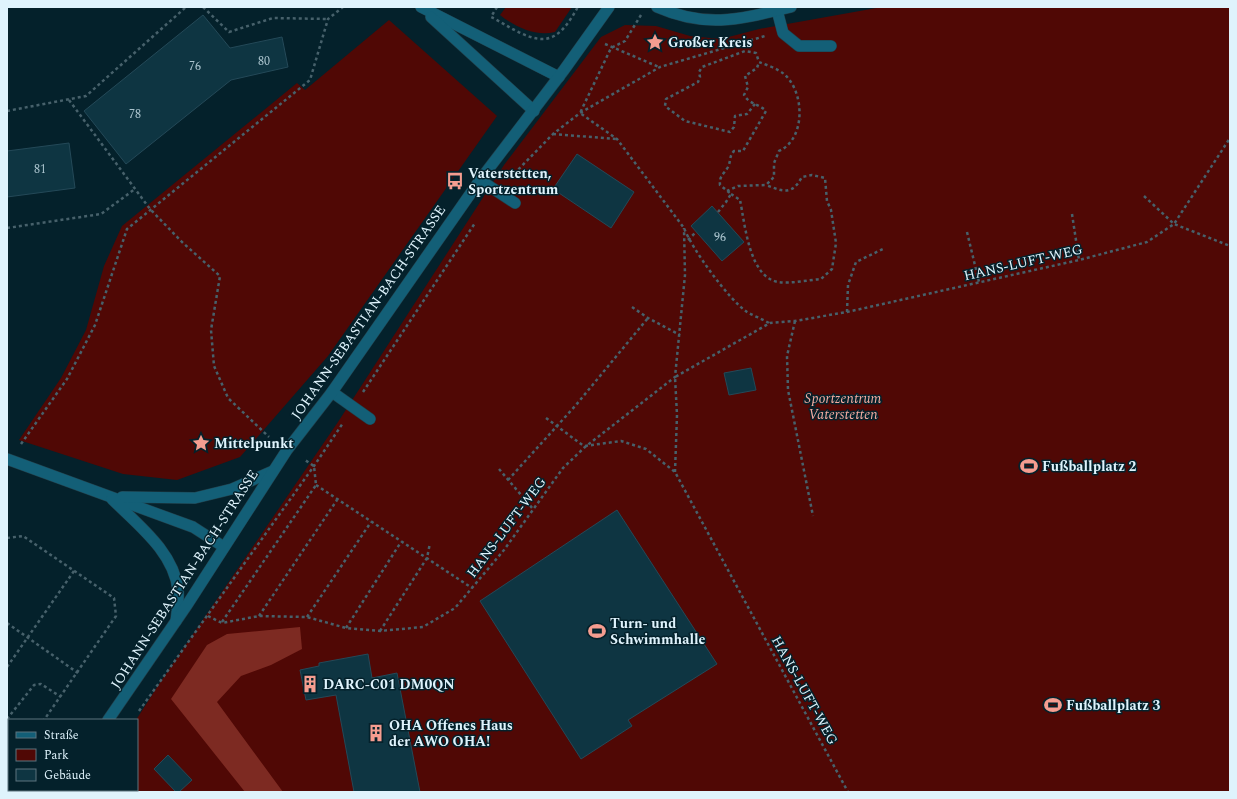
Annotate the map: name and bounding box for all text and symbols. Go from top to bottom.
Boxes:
place icon: Großer Kreis [645,32,665,52]
place label: Großer Kreis [668,32,752,53]
house number: 80 [258,52,270,71]
house number: 76 [189,57,201,76]
house number: 78 [129,105,141,124]
house number: 81 [34,160,46,179]
place label: Vaterstetten, Sportzentrum [468,163,559,200]
bus stop icon: Vaterstetten, Sportzentrum [445,171,465,191]
street label: JOHANN-SEBASTIAN-BACH-STRASSE [286,201,451,424]
house number: 96 [714,228,726,247]
street label: HANS-LUFT-WEG [962,239,1085,286]
park label: Sportzentrum Vaterstetten [805,388,882,425]
place icon: Mittelpunkt [191,433,211,453]
place label: Mittelpunkt [214,433,294,454]
sports icon: Fußballplatz 2 [1019,456,1039,476]
place label: Fußballplatz 2 [1042,456,1137,477]
street label: JOHANN-SEBASTIAN-BACH-STRASSE [105,465,263,693]
street label: HANS-LUFT-WEG [461,472,551,582]
place label: Turn- und Schwimmhalle [610,613,706,650]
sports icon: Turn- und Schwimmhalle [587,621,607,641]
street label: HANS-LUFT-WEG [766,632,843,749]
building icon: DARC-C01 DM0QN [300,674,320,694]
place label: DARC-C01 DM0QN [323,674,455,695]
sports icon: Fußballplatz 3 [1043,695,1063,715]
place label: Fußballplatz 3 [1066,695,1161,716]
place label: OHA Offenes Haus der AWO OHA! [389,715,513,752]
legend [8,719,138,791]
building icon: OHA Offenes Haus der AWO OHA! [366,723,386,743]
text: Straße [44,726,79,745]
text: Park [44,746,69,765]
text: Gebäude [44,766,91,785]

